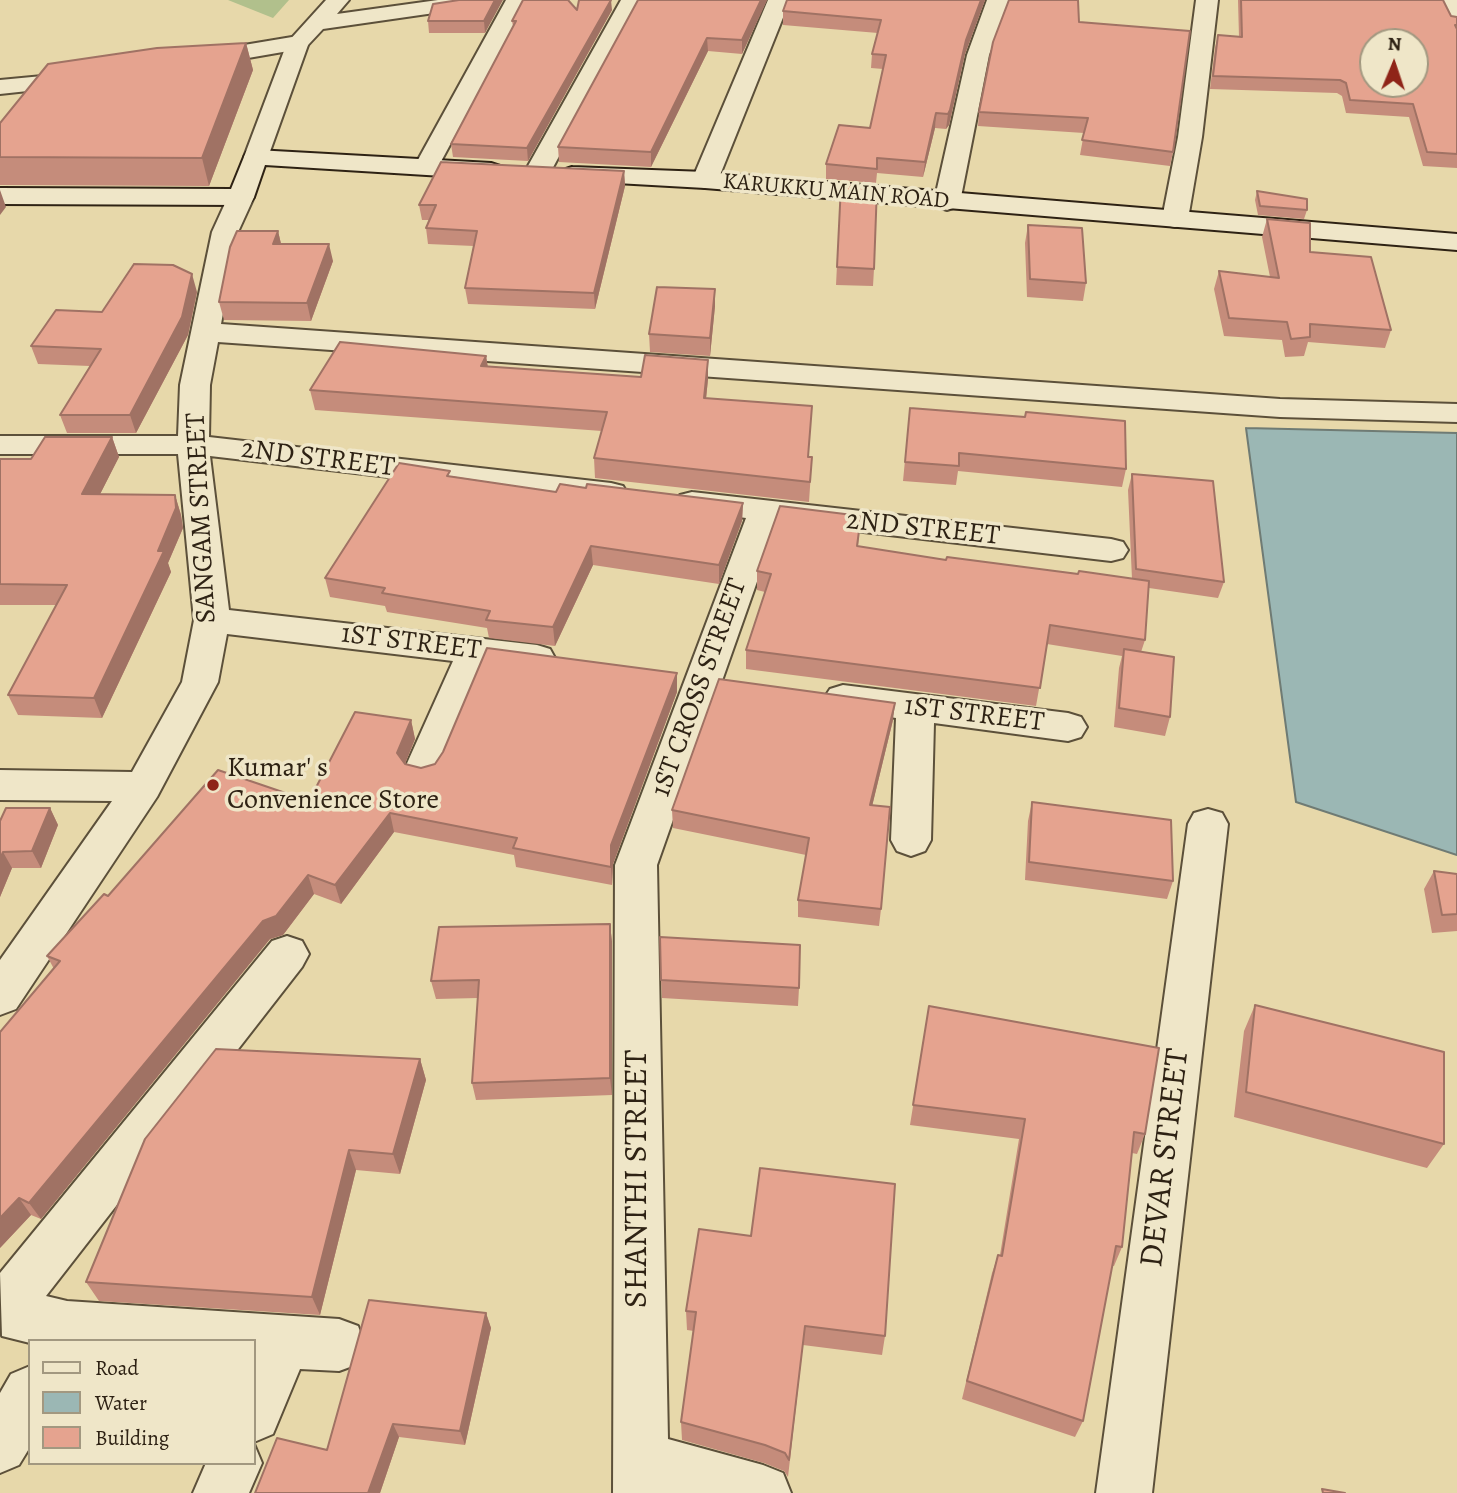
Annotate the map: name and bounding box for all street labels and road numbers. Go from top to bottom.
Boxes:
street label: KARUKKU MAIN ROAD [722,168,950,216]
street label: SANGAM STREET [180,412,224,624]
street label: 2ND STREET [239,433,397,485]
street label: 2ND STREET [845,504,1001,554]
street label: 1ST CROSS STREET [645,574,755,802]
street label: 1ST STREET [339,618,483,668]
street label: 1ST STREET [902,690,1046,740]
street label: DEVAR STREET [1133,1046,1199,1270]
street label: SHANTHI STREET [618,1050,658,1308]

